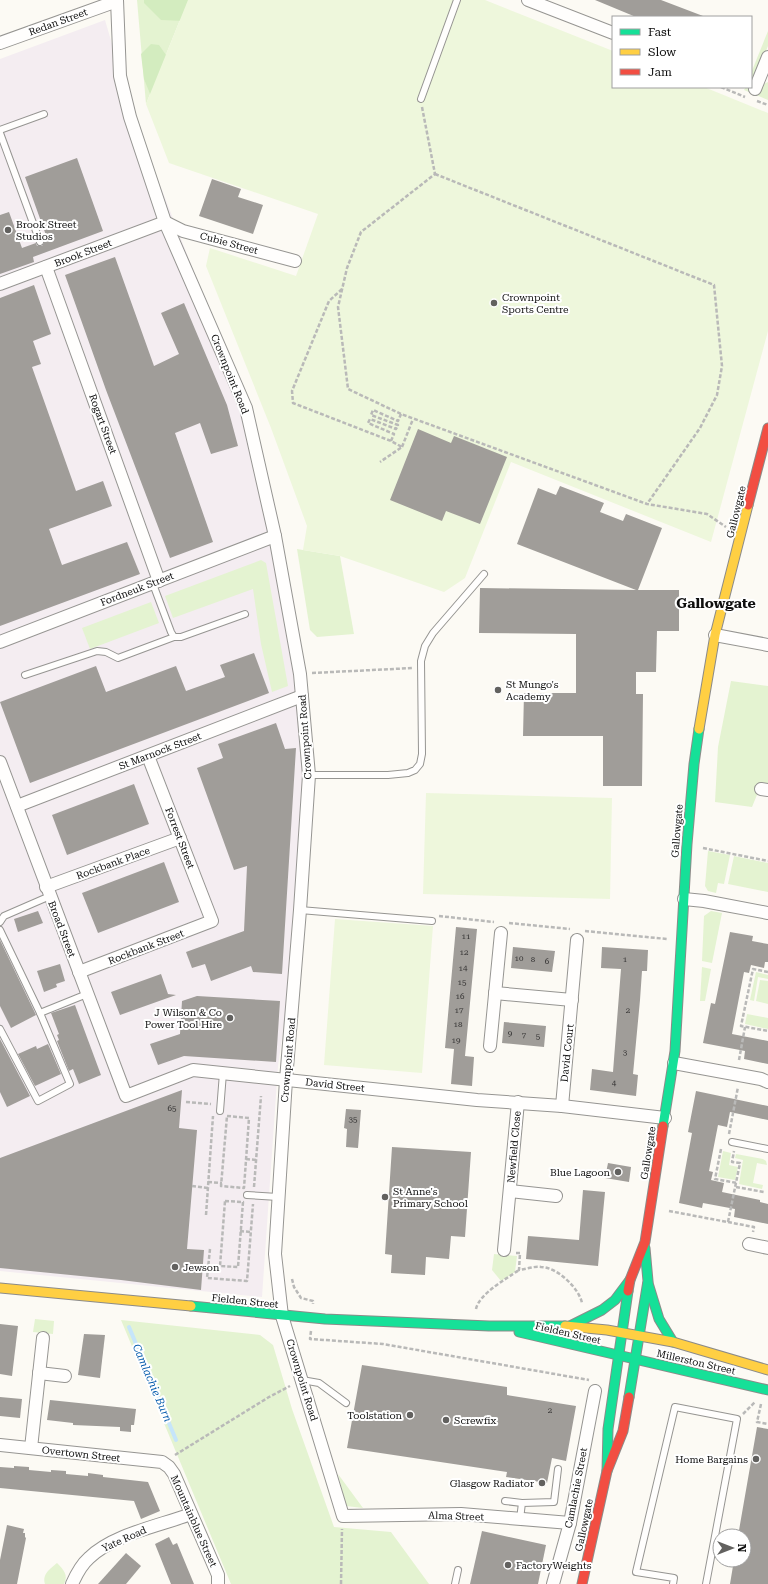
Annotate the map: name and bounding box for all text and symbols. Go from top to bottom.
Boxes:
street label: Redan Street [27,6,89,38]
legend [612,16,752,88]
text: Fast [648,25,672,39]
text: Slow [648,45,676,59]
text: Jam [648,65,672,79]
place label: Brook Street Studios [16,219,77,242]
marker: Brook Street Studios [3,225,13,235]
street label: Cubie Street [199,230,260,256]
street label: Brook Street [53,237,113,269]
place label: Crownpoint Sports Centre [502,292,569,315]
marker: Crownpoint Sports Centre [489,298,499,308]
street label: Crownpoint Road [209,333,251,416]
street label: Rogart Street [87,392,119,456]
street label: Gallowgate [724,484,748,539]
street label: Fordneuk Street [99,570,176,608]
district label: Gallowgate [676,595,756,611]
place label: St Mungo's Academy [506,679,559,702]
marker: St Mungo's Academy [493,685,503,695]
street label: Crownpoint Road [297,694,313,780]
street label: St Marnock Street [117,730,203,772]
street label: Gallowgate [669,803,685,858]
street label: Forrest Street [163,806,197,871]
street label: Rockbank Place [75,844,152,881]
street label: Broad Street [46,899,78,959]
street label: Rockbank Street [107,927,186,967]
house number: 11 [462,932,471,941]
house number: 12 [460,948,469,957]
house number: 10 [515,954,524,963]
house number: 8 [531,955,536,964]
house number: 1 [623,955,628,964]
house number: 6 [545,957,550,966]
house number: 14 [459,964,468,973]
house number: 15 [458,978,467,987]
house number: 16 [456,992,465,1001]
house number: 17 [455,1006,464,1015]
house number: 2 [626,1006,631,1015]
place label: J Wilson & Co Power Tool Hire [145,1007,223,1030]
marker: J Wilson & Co Power Tool Hire [225,1013,235,1023]
street label: Crownpoint Road [279,1017,297,1103]
house number: 18 [454,1020,463,1029]
street label: David Court [558,1023,576,1083]
house number: 9 [508,1029,513,1038]
house number: 7 [522,1031,527,1040]
house number: 5 [536,1032,541,1041]
house number: 19 [452,1036,461,1045]
house number: 3 [623,1048,628,1057]
street label: David Street [305,1076,365,1094]
house number: 4 [612,1079,617,1088]
house number: 65 [168,1104,177,1113]
street label: Newfield Close [505,1110,523,1184]
house number: 35 [349,1115,358,1124]
street label: Gallowgate [638,1125,658,1180]
place label: Blue Lagoon [550,1167,611,1178]
marker: Blue Lagoon [613,1167,623,1177]
place label: St Anne's Primary School [393,1186,468,1209]
marker: St Anne's Primary School [380,1192,390,1202]
marker: Jewson [170,1262,180,1272]
place label: Jewson [183,1262,220,1273]
street label: Fielden Street [211,1292,279,1310]
street label: Fielden Street [534,1320,602,1346]
street label: Crownpoint Road [284,1338,320,1423]
water label: Camlachie Burn [130,1342,174,1424]
street label: Millerston Street [655,1348,737,1376]
house number: 2 [548,1406,553,1415]
place label: Toolstation [347,1410,403,1421]
marker: Toolstation [405,1410,415,1420]
marker: Screwfix [441,1415,451,1425]
place label: Screwfix [454,1415,496,1426]
street label: Overtown Street [41,1444,121,1464]
street label: Camlachie Street [563,1446,589,1529]
place label: Home Bargains [675,1454,748,1465]
marker: Home Bargains [751,1454,761,1464]
street label: Mountainblue Street [169,1473,219,1569]
place label: Glasgow Radiator [450,1478,534,1489]
marker: Glasgow Radiator [537,1478,547,1488]
street label: Gallowgate [573,1497,595,1552]
street label: Alma Street [428,1510,484,1522]
street label: Yate Road [100,1524,149,1554]
north arrow [712,1528,752,1568]
text: N [735,1544,748,1553]
marker: FactoryWeights [503,1560,513,1570]
place label: FactoryWeights [516,1560,592,1571]

